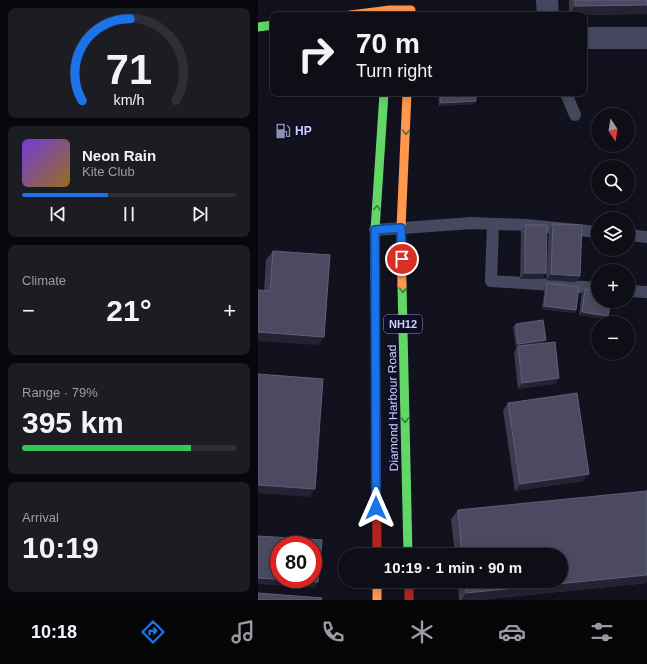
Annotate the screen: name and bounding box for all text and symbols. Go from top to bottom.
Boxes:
icon: right [290,28,342,80]
text: 70 m [356,28,420,59]
text: 71 [106,46,152,93]
text: Turn right [356,61,432,81]
text: km/h [114,92,145,108]
north arrow [591,108,635,152]
map controls [591,108,635,360]
fuel station icon: HP [274,122,292,140]
place label: HP [295,124,312,138]
one-way arrow [401,129,410,135]
text: Neon Rain [82,147,156,164]
button: search [591,160,635,204]
text: Kite Club [82,164,135,179]
icon: previous [47,203,69,225]
icon: pause [118,203,140,225]
icon: next [189,203,211,225]
one-way arrow [372,205,381,211]
button: layers [591,212,635,256]
pin [385,242,419,276]
icon: arrive [391,248,413,270]
button: + [591,264,635,308]
text: Climate [22,273,66,288]
one-way arrow [398,287,407,293]
text: 21° [106,294,152,327]
text: − [22,298,35,323]
text: + [223,298,236,323]
road number: NH12 [384,315,422,333]
button: − [591,316,635,360]
street label: Diamond Harbour Road [385,345,401,471]
text: Range · 79% [22,385,98,400]
text: 395 km [22,406,124,439]
one-way arrow [401,417,410,423]
position arrow [355,487,397,529]
text: Arrival [22,510,59,525]
text: 10:19 [22,531,99,564]
speed limit sign: 80 [270,536,322,588]
text: 10:19 · 1 min · 90 m [384,559,522,576]
icon: directions [139,618,167,646]
icon: music [229,618,257,646]
icon: phone [319,618,347,646]
icon: climate [408,618,436,646]
icon: car [498,618,526,646]
icon: filters [588,618,616,646]
text: 10:18 [31,622,77,642]

